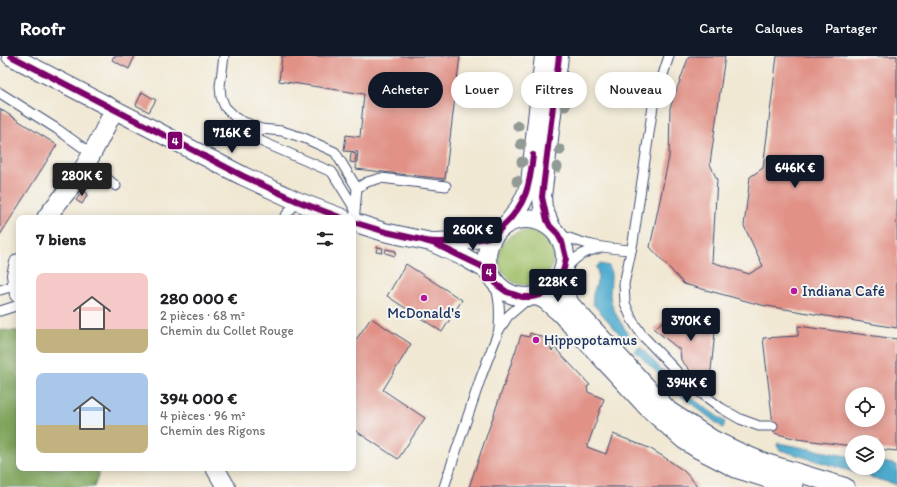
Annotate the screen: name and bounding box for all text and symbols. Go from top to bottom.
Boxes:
text: Roofr [20,17,65,40]
text: Carte [699,20,733,37]
text: Calques [755,20,803,37]
text: Partager [825,20,877,37]
chip: Acheter [368,72,443,108]
chip: Louer [451,72,513,108]
chip: Filtres [521,72,587,108]
chip: Nouveau [595,72,676,108]
pin: 716K € [199,120,265,154]
text: 716K € [213,125,251,140]
line badge: 4 [167,131,183,150]
text: 4 [172,135,179,148]
pin: 646K € [762,155,828,189]
text: 646K € [775,160,815,175]
pin: 280K € [49,163,115,197]
text: 280K € [62,168,102,183]
pin: 260K € [440,217,506,251]
text: 260K € [453,222,493,237]
icon: filters [314,228,336,250]
text: 7 biens [36,229,86,249]
line badge: 4 [481,263,497,282]
text: 4 [486,266,493,279]
pin: 228K € [525,269,591,303]
text: 228K € [538,274,578,289]
place label: Indiana Café [802,282,885,300]
marker: Indiana Café [789,286,799,296]
text: 280 000 € [160,288,238,308]
icon: home [68,289,116,337]
marker: McDonald's [419,293,429,303]
place label: McDonald's [387,304,461,322]
text: 2 pièces · 68 m² [160,308,245,323]
pin: 370K € [658,308,724,342]
text: 370K € [671,313,711,328]
text: Chemin du Collet Rouge [160,323,294,338]
place label: Hippopotamus [544,331,637,349]
marker: Hippopotamus [531,335,541,345]
pin: 394K € [654,370,720,404]
text: 394K € [667,375,707,390]
map controls [845,387,885,475]
button: locate [845,387,885,427]
text: 394 000 € [160,388,237,408]
icon: home [68,389,116,437]
text: 4 pièces · 96 m² [160,408,246,423]
text: Chemin des Rigons [160,423,265,438]
button: layers [845,435,885,475]

